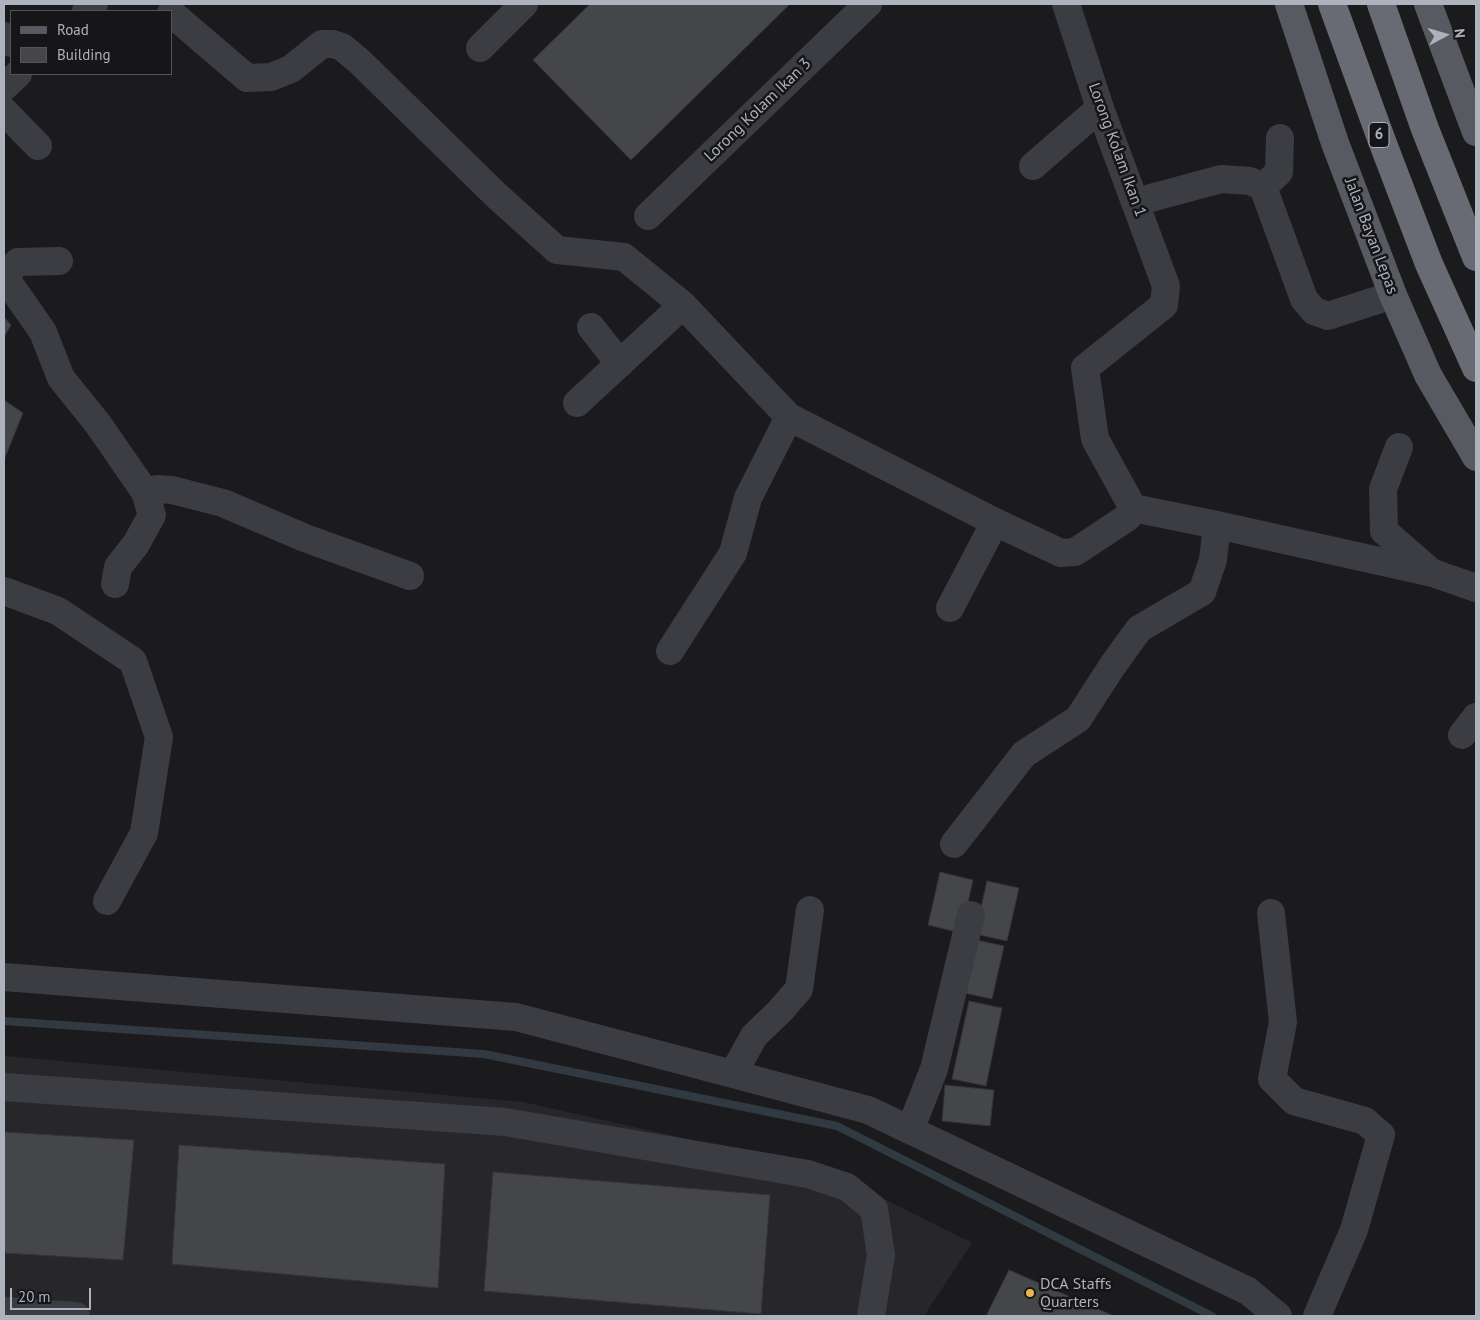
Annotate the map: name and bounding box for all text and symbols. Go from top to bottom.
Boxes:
legend [10,10,172,75]
north arrow [1420,10,1470,60]
text: Road [57,20,89,39]
text: N [1450,28,1469,39]
text: Building [57,45,111,64]
street label: Lorong Kolam Ikan 3 [701,54,815,166]
street label: Lorong Kolam Ikan 1 [1084,80,1150,220]
road number: 6 [1369,122,1389,148]
street label: Jalan Bayan Lepas [1340,175,1402,297]
place label: DCA Staffs Quarters [1040,1274,1112,1312]
scale bar [12,1278,94,1310]
text: 20 m [18,1287,51,1306]
marker: DCA Staffs Quarters [1024,1287,1036,1299]

